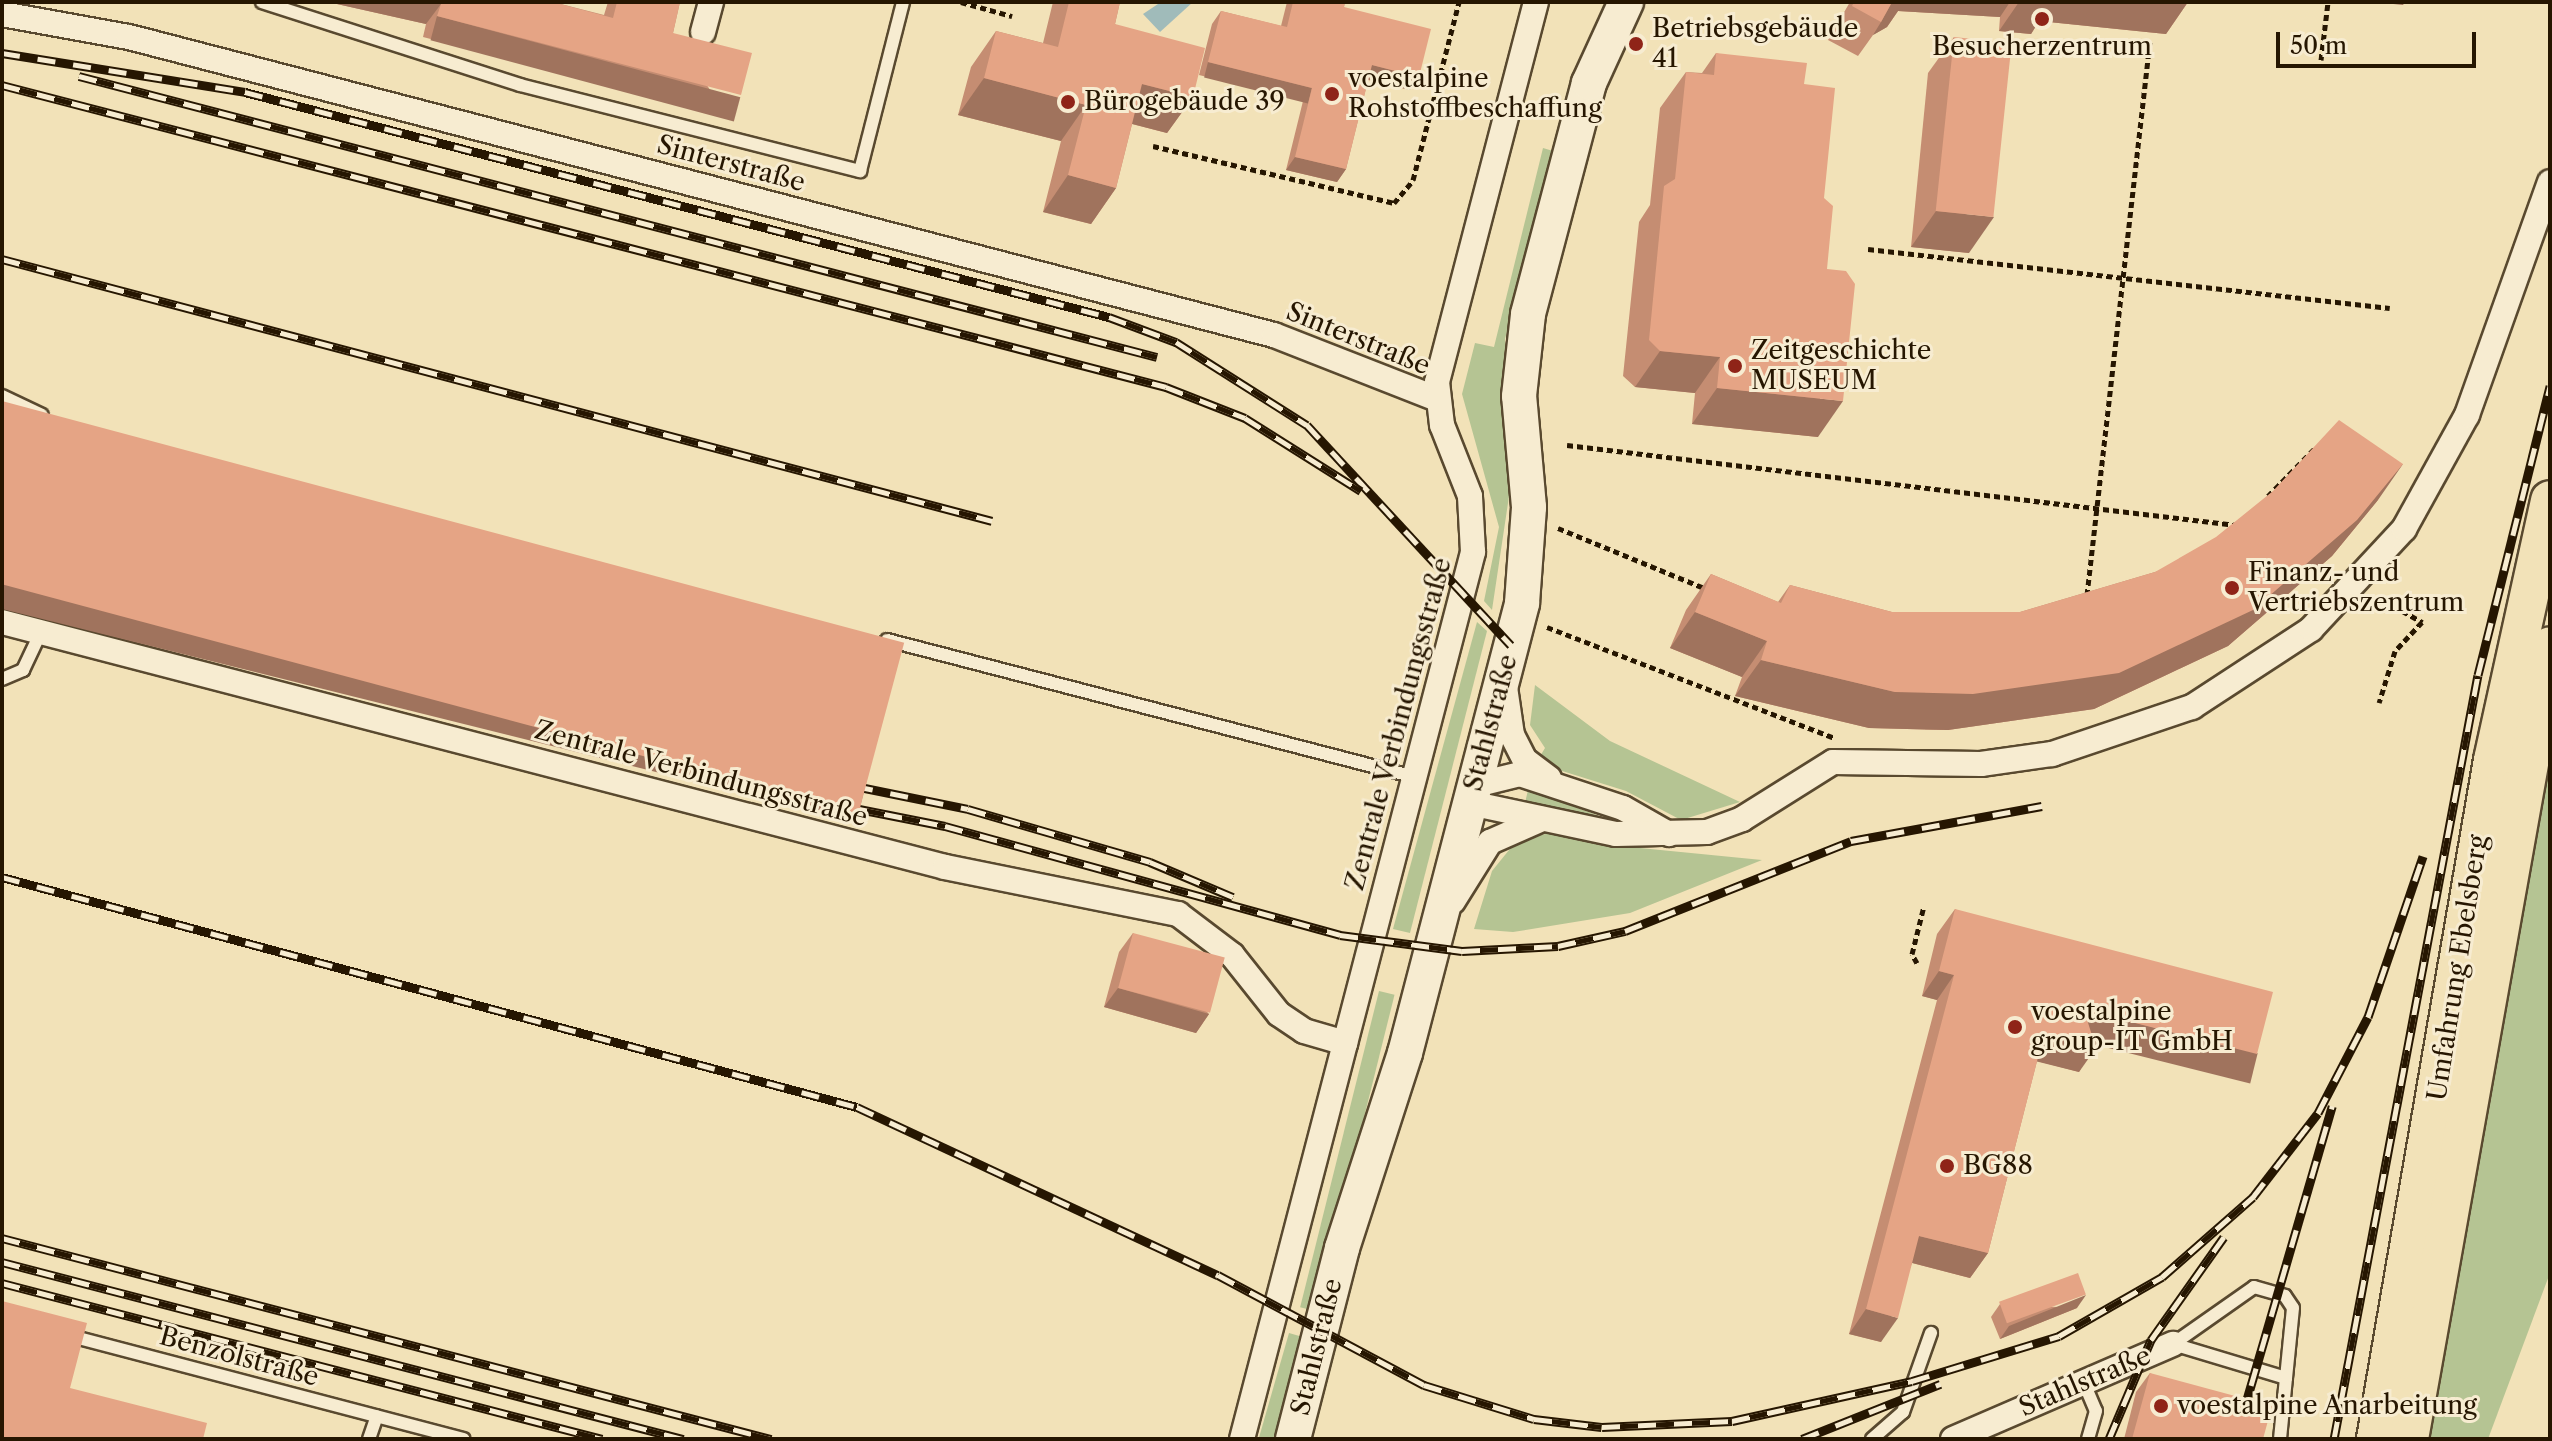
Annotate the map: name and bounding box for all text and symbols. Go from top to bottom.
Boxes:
marker: Besucherzentrum [2033,10,2051,28]
place label: Betriebsgebäude 41 [1652,13,1858,74]
scale bar [2280,16,2480,66]
place label: Besucherzentrum [1932,31,2152,63]
text: 50 m [2290,31,2347,60]
marker: Betriebsgebäude 41 [1627,35,1645,53]
place label: voestalpine Rohstoffbeschaffung [1348,63,1602,124]
marker: voestalpine Rohstoffbeschaffung [1323,85,1341,103]
place label: Bürogebäude 39 [1084,86,1285,118]
marker: Bürogebäude 39 [1059,93,1077,111]
street label: Sinterstraße [654,129,808,199]
street label: Sinterstraße [1282,296,1434,382]
place label: Zeitgeschichte MUSEUM [1751,335,1931,396]
marker: Zeitgeschichte MUSEUM [1726,357,1744,375]
street label: Zentrale Verbindungsstraße [1339,554,1459,894]
place label: Finanz- und Vertriebszentrum [2248,557,2464,618]
marker: Finanz- und Vertriebszentrum [2223,579,2241,597]
street label: Stahlstraße [1458,651,1524,795]
street label: Zentrale Verbindungsstraße [531,714,871,834]
street label: Umfahrung Ebelsberg [2422,833,2494,1103]
place label: voestalpine group-IT GmbH [2031,996,2234,1058]
marker: voestalpine group-IT GmbH [2006,1018,2024,1036]
place label: BG88 [1963,1150,2033,1182]
marker: BG88 [1938,1157,1956,1175]
street label: Stahlstraße [1285,1275,1349,1419]
street label: Benzolstraße [156,1321,322,1393]
street label: Stahlstraße [2014,1340,2156,1424]
place label: voestalpine Anarbeitung [2177,1390,2478,1422]
marker: voestalpine Anarbeitung [2152,1397,2170,1415]

